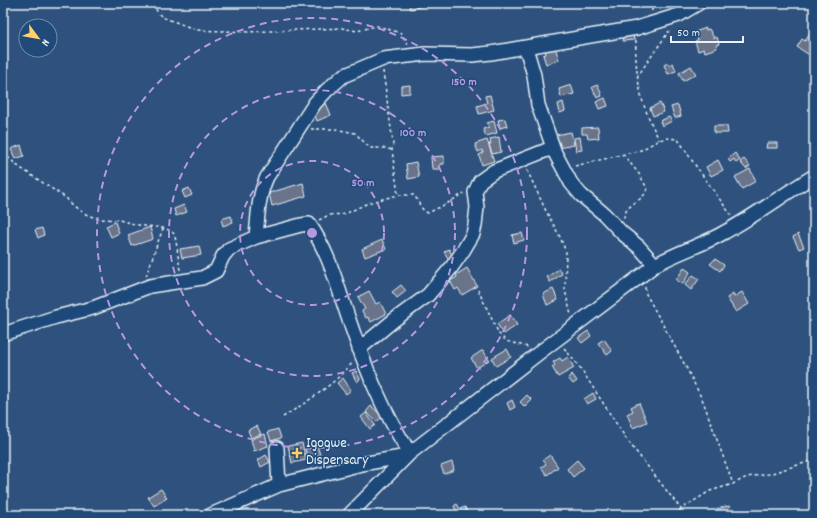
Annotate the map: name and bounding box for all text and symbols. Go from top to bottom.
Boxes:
north arrow [18,18,58,58]
scale bar [671,18,743,44]
text: 50 m [677,25,700,42]
text: N [36,36,53,49]
text: 150 m [451,74,477,91]
text: 100 m [400,125,426,142]
text: 50 m [351,175,375,192]
centre of rings [305,226,319,240]
place label: Igogwe Dispensary [306,433,369,472]
marker: Igogwe Dispensary [291,447,303,459]

